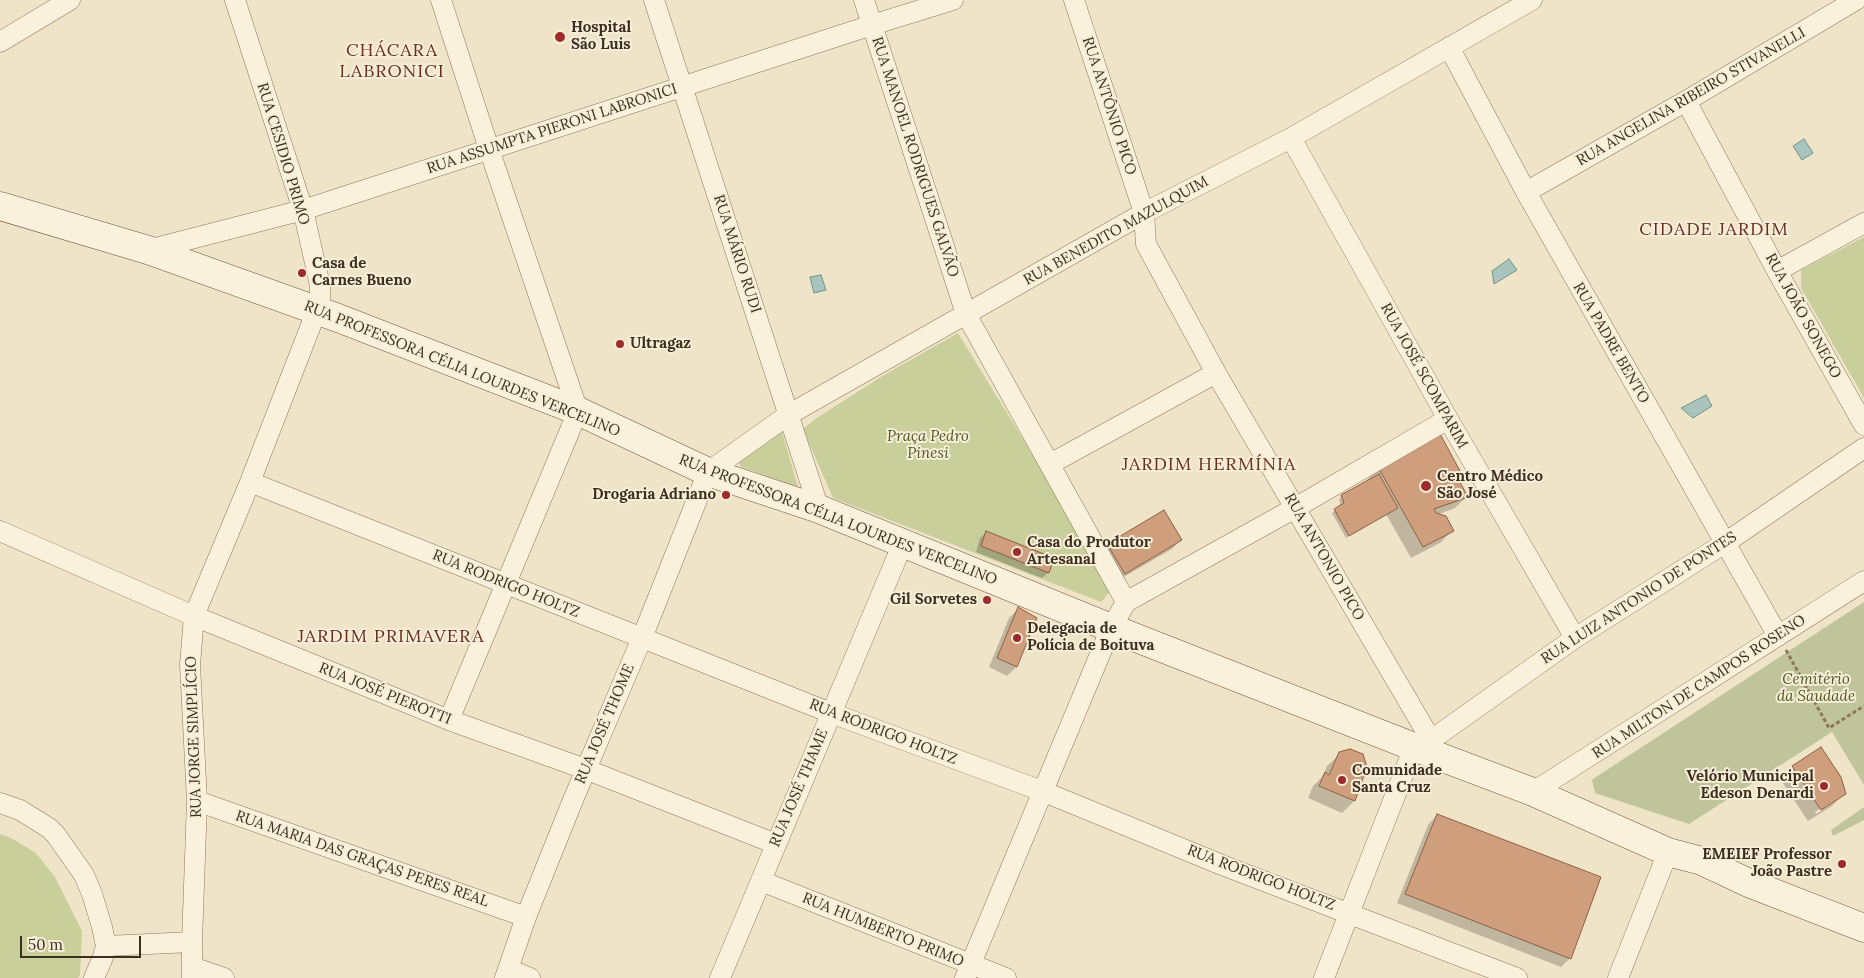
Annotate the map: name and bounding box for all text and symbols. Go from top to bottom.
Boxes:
place label: Hospital São Luis [571,19,631,54]
street label: RUA ANGELINA RIBEIRO STIVANELLI [1573,24,1809,170]
marker: Hospital São Luis [553,30,567,44]
street label: RUA MANOEL RODRIGUES GALVÃO [868,35,962,279]
street label: RUA ANTÔNIO PICO [1078,35,1140,177]
district label: CHÁCARA LABRONICI [338,40,446,82]
street label: RUA ASSUMPTA PIERONI LABRONICI [425,80,679,178]
street label: RUA CESIDIO PRIMO [253,81,313,227]
street label: RUA BENEDITO MAZULQUIM [1020,173,1212,289]
street label: RUA MÁRIO RUDI [709,192,765,316]
district label: CIDADE JARDIM [1638,219,1790,241]
street label: RUA JOÃO SONEGO [1761,250,1845,382]
place label: Casa de Carnes Bueno [312,255,411,290]
marker: Casa de Carnes Bueno [296,267,308,279]
street label: RUA PADRE BENTO [1569,279,1653,407]
street label: RUA PROFESSORA CÉLIA LOURDES VERCELINO [301,297,623,441]
street label: RUA JOSÉ SCOMPARIM [1376,300,1472,452]
place label: Ultragaz [630,335,691,353]
marker: Ultragaz [614,338,626,350]
park label: Praça Pedro Pinesi [887,428,969,463]
street label: RUA PROFESSORA CÉLIA LOURDES VERCELINO [676,451,1000,589]
district label: JARDIM HERMÍNIA [1120,454,1298,476]
place label: Centro Médico São José [1437,468,1543,503]
marker: Centro Médico São José [1419,479,1433,493]
place label: Drogaria Adriano [592,486,716,504]
marker: Drogaria Adriano [720,489,732,501]
street label: RUA ANTONIO PICO [1280,490,1368,624]
street label: RUA LUIZ ANTONIO DE PONTES [1538,528,1740,668]
place label: Casa do Produtor Artesanal [1027,534,1151,569]
street label: RUA RODRIGO HOLTZ [430,546,582,622]
marker: Casa do Produtor Artesanal [1011,546,1023,558]
place label: Gil Sorvetes [890,591,977,609]
marker: Gil Sorvetes [981,594,993,606]
street label: RUA MILTON DE CAMPOS ROSENO [1589,611,1809,763]
place label: Delegacia de Polícia de Boituva [1027,620,1154,655]
district label: JARDIM PRIMAVERA [296,626,486,648]
marker: Delegacia de Polícia de Boituva [1011,632,1023,644]
street label: RUA JORGE SIMPLÍCIO [182,656,206,818]
street label: RUA JOSÉ PIEROTTI [316,659,454,729]
street label: RUA JOSÉ THOME [572,661,638,787]
park label: Cemitério da Saudade [1777,671,1855,706]
street label: RUA RODRIGO HOLTZ [806,695,960,769]
street label: RUA JOSÉ THAME [766,726,832,850]
place label: Comunidade Santa Cruz [1352,762,1442,797]
place label: Velório Municipal Edeson Denardi [1687,768,1814,803]
marker: Comunidade Santa Cruz [1336,774,1348,786]
marker: Velório Municipal Edeson Denardi [1818,780,1830,792]
street label: RUA MARIA DAS GRAÇAS PERES REAL [233,807,491,911]
street label: RUA RODRIGO HOLTZ [1184,841,1338,915]
place label: EMEIEF Professor João Pastre [1702,846,1832,881]
marker: EMEIEF Professor João Pastre [1836,858,1848,870]
street label: RUA HUMBERTO PRIMO [800,889,966,971]
scale bar [22,926,144,958]
text: 50 m [28,935,63,954]

